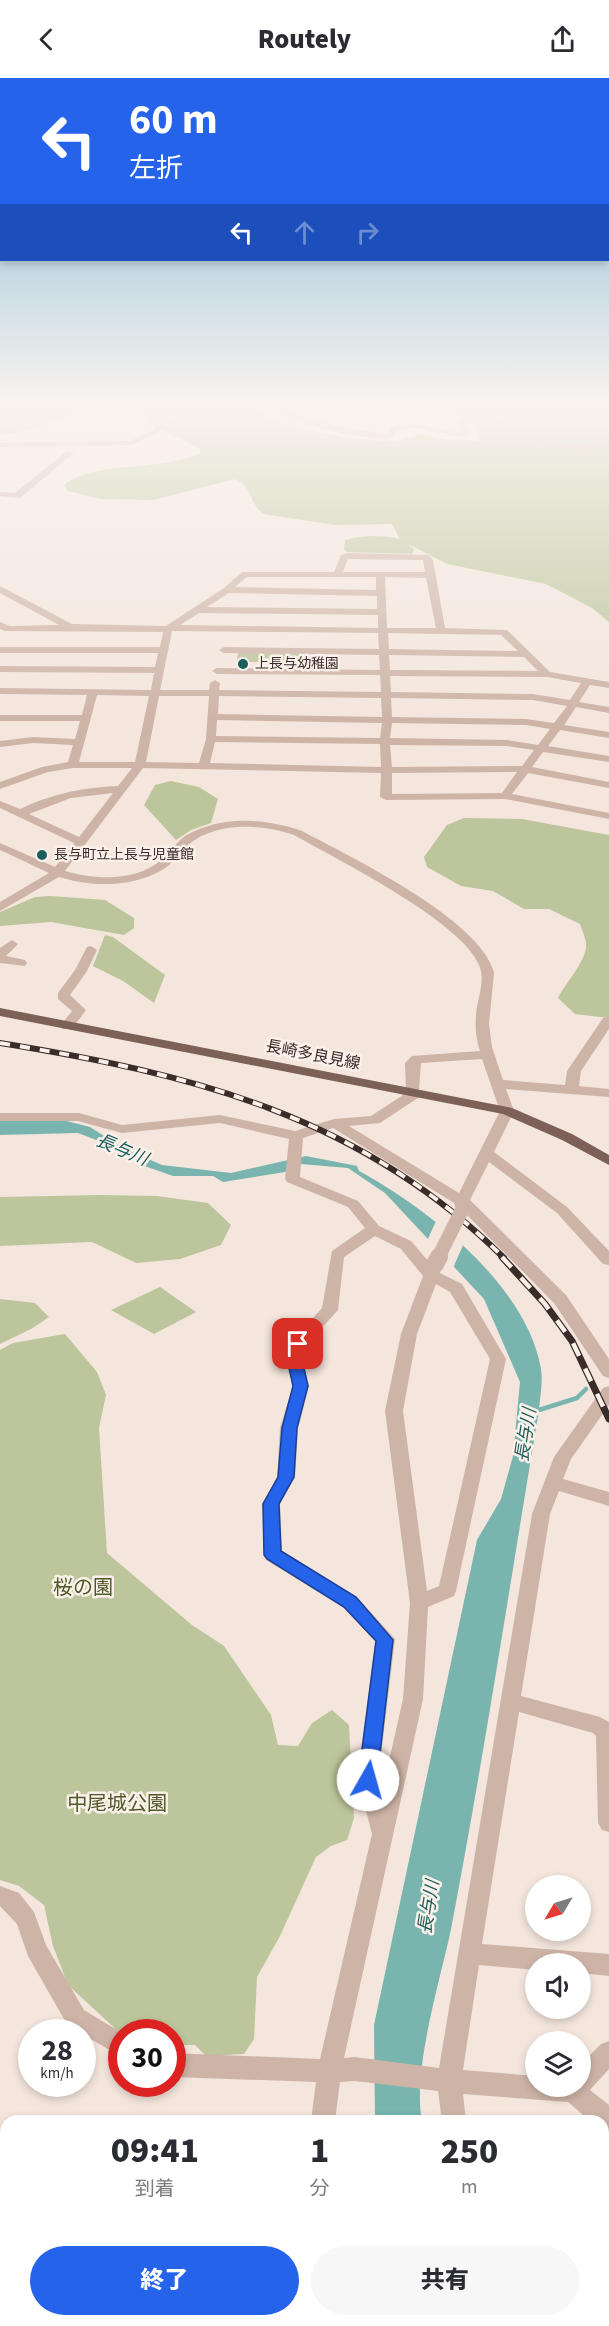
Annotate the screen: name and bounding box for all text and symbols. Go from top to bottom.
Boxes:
text: Routely [258,20,351,59]
icon: back [30,23,63,56]
icon: share [546,23,579,56]
text: 60 m [129,90,218,150]
icon: left [30,102,108,180]
text: 左折 [129,149,183,188]
icon: left [225,216,258,249]
icon: ahead [288,216,321,249]
icon: right [351,216,384,249]
place label: 上長与幼稚園 [255,654,339,674]
marker: 上長与幼稚園 [236,657,250,671]
place label: 長与町立上長与児童館 [54,845,194,865]
marker: 長与町立上長与児童館 [35,848,49,862]
street label: 長崎多良見線 [264,1035,362,1075]
water label: 長与川 [92,1128,154,1173]
pin [272,1318,323,1369]
icon: arrive [281,1327,314,1360]
water label: 長与川 [509,1404,543,1464]
park label: 桜の園 [53,1574,113,1602]
position arrow [336,1748,400,1812]
park label: 中尾城公園 [67,1790,167,1818]
north arrow [525,1875,591,1941]
map controls [525,1875,591,2097]
water label: 長与川 [412,1876,446,1936]
button: sound [525,1953,591,2019]
speed limit sign: 30 [108,2019,186,2097]
text: 28 [41,2029,73,2072]
button: layers [525,2031,591,2097]
text: km/h [40,2063,74,2084]
text: 09:41 [111,2125,199,2176]
text: 1 [310,2125,329,2176]
text: 250 [441,2126,498,2177]
text: m [461,2173,478,2201]
text: 到着 [135,2175,175,2203]
text: 分 [310,2175,330,2203]
button: 終了 [30,2246,299,2315]
button: 共有 [311,2246,579,2315]

